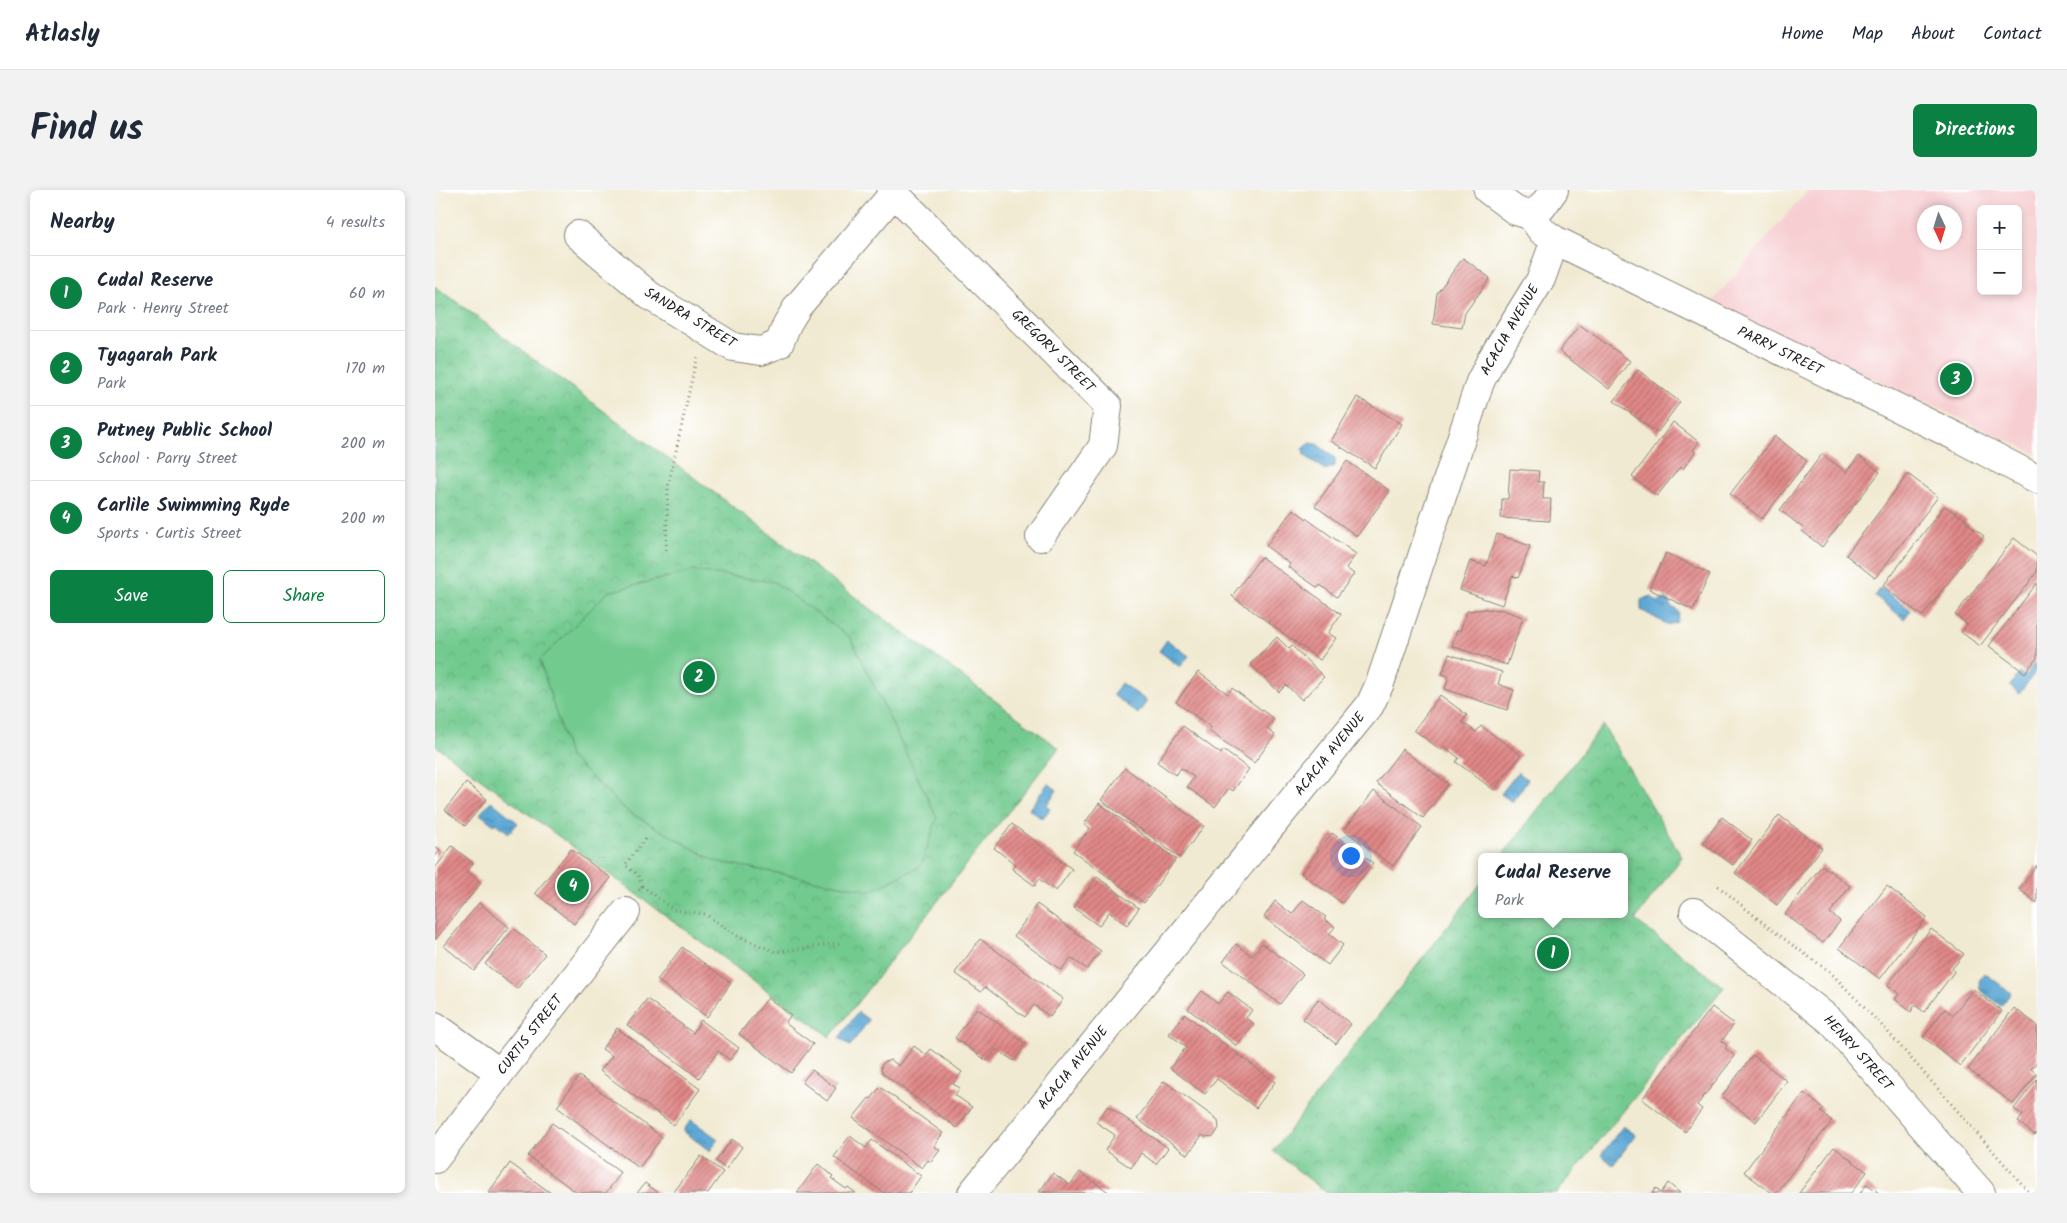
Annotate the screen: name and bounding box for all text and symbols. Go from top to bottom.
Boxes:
text: Atlasly [25,15,100,54]
text: Home [1781,20,1824,49]
text: Map [1852,20,1883,49]
text: About [1911,20,1955,49]
text: Contact [1983,20,2042,49]
text: Find us [30,102,143,158]
button: Directions [1913,104,2037,157]
north arrow [1917,205,1962,250]
map controls [1977,205,2022,295]
button: + [1977,205,2022,250]
text: Nearby [50,206,115,239]
text: 4 results [326,210,385,235]
button: − [1977,250,2022,295]
text: Cudal Reserve [97,266,213,296]
street label: ACACIA AVENUE [1475,279,1546,380]
text: 1 [64,281,68,306]
text: 60 m [349,281,385,306]
street label: SANDRA STREET [640,282,741,355]
text: Park · Henry Street [97,296,229,321]
street label: GREGORY STREET [1006,304,1101,399]
street label: PARRY STREET [1733,321,1828,382]
text: Tyagarah Park [97,341,217,371]
text: 2 [61,356,71,381]
text: 170 m [345,356,385,381]
pin: 3 [1940,360,1972,398]
text: Park [97,371,126,396]
text: Putney Public School [97,416,272,446]
text: 3 [62,431,70,456]
text: 200 m [341,431,385,456]
text: School · Parry Street [97,446,238,471]
text: Carlile Swimming Ryde [97,491,290,521]
text: 4 [62,506,70,531]
text: 200 m [341,506,385,531]
text: Sports · Curtis Street [97,521,242,546]
button: Save [50,570,213,623]
button: Share [223,570,385,623]
pin: 2 [683,658,715,696]
street label: ACACIA AVENUE [1289,707,1371,801]
your location [1338,843,1364,869]
popup [1478,853,1628,918]
text: Cudal Reserve [1495,858,1611,888]
pin: 4 [557,867,589,905]
text: Park [1495,888,1524,913]
pin: 1 [1537,934,1569,972]
street label: CURTIS STREET [492,989,569,1080]
street label: HENRY STREET [1818,1010,1899,1097]
street label: ACACIA AVENUE [1032,1021,1114,1115]

